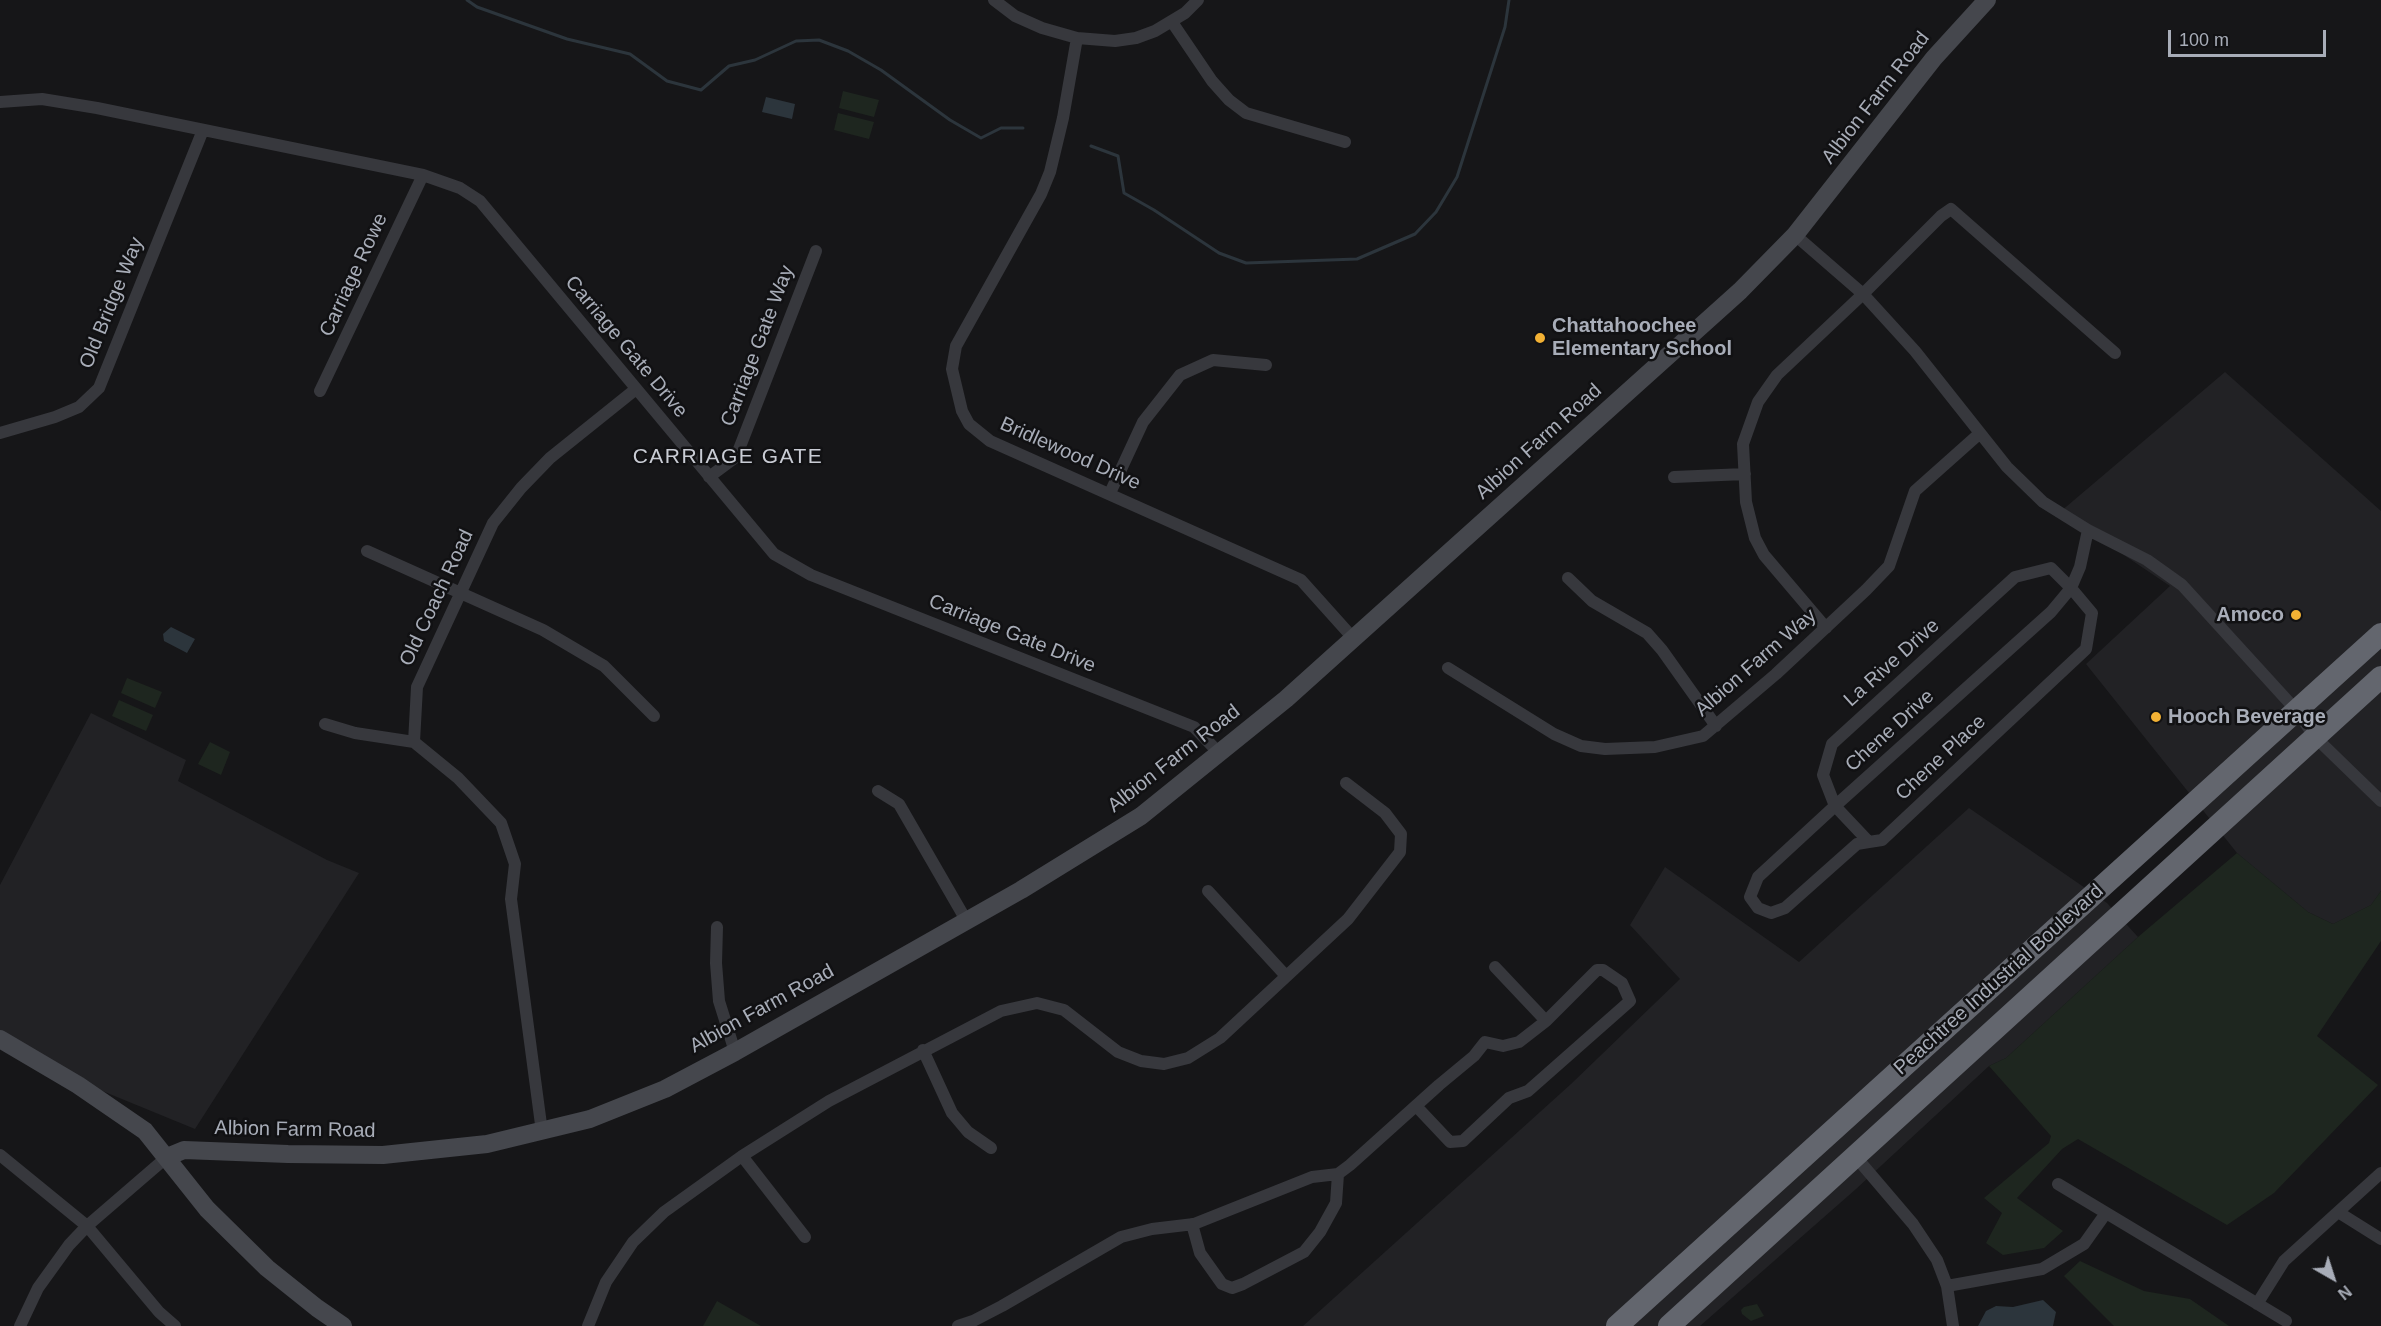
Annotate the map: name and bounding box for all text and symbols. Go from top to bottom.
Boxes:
scale bar [2171,18,2328,56]
street label: Albion Farm Road [1817,27,1935,169]
text: 100 m [2179,30,2229,50]
street label: Carriage Rowe [315,209,393,341]
street label: Old Bridge Way [75,234,149,372]
street label: Carriage Gate Way [716,262,800,430]
street label: Carriage Gate Drive [560,271,692,423]
place label: Chattahoochee Elementary School [1552,314,1732,361]
marker: Chattahoochee Elementary School [1533,331,1547,345]
street label: Albion Farm Road [1471,379,1607,505]
street label: Bridlewood Drive [996,412,1144,496]
district label: CARRIAGE GATE [633,444,823,470]
street label: Old Coach Road [395,526,479,670]
street label: Carriage Gate Drive [925,590,1099,678]
place label: Amoco [2216,603,2284,627]
street label: Albion Farm Way [1691,604,1821,722]
marker: Amoco [2289,608,2303,622]
street label: La Rive Drive [1839,614,1945,712]
street label: Chene Drive [1841,685,1939,777]
street label: Albion Farm Road [1103,700,1245,818]
place label: Hooch Beverage [2168,705,2326,729]
street label: Chene Place [1891,710,1991,806]
marker: Hooch Beverage [2149,710,2163,724]
street label: Peachtree Industrial Boulevard [1889,880,2109,1080]
street label: Albion Farm Road [686,959,838,1059]
street label: Albion Farm Road [214,1117,376,1143]
north arrow [2303,1248,2363,1308]
text: N [2335,1282,2354,1303]

